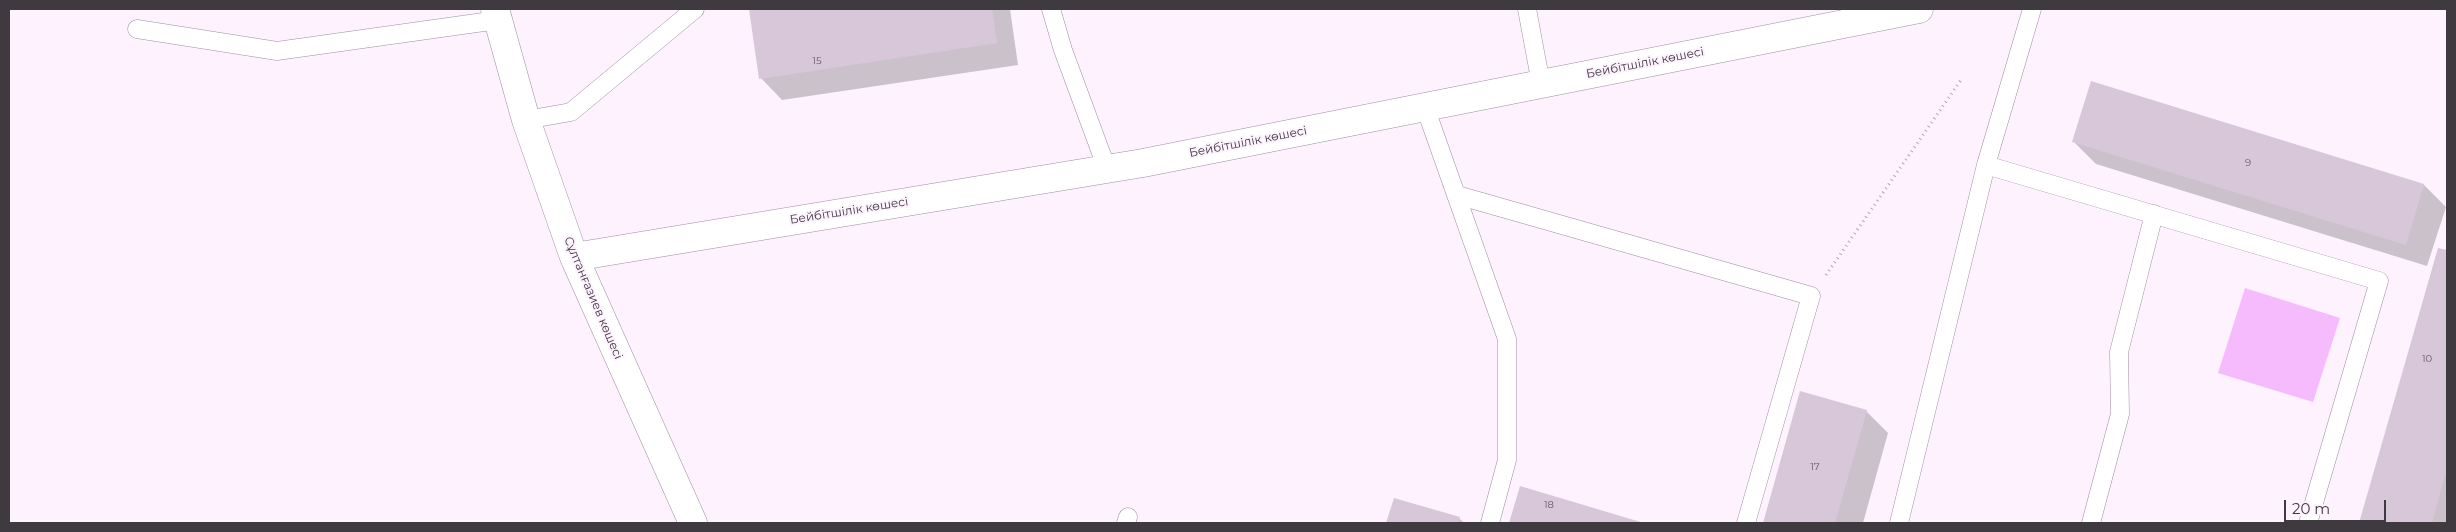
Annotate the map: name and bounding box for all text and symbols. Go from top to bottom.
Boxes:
street label: Бейбітшілік көшесі [1585,45,1705,81]
house number: 15 [812,55,822,67]
street label: Бейбітшілік көшесі [1188,124,1308,160]
house number: 9 [2245,157,2251,169]
street label: Бейбітшілік көшесі [789,195,909,227]
street label: Сұлтанғазиев көшесі [561,234,625,362]
house number: 10 [2422,353,2432,365]
house number: 17 [1810,461,1820,473]
scale bar [2286,490,2388,522]
house number: 18 [1544,499,1554,511]
text: 20 m [2292,499,2330,518]

